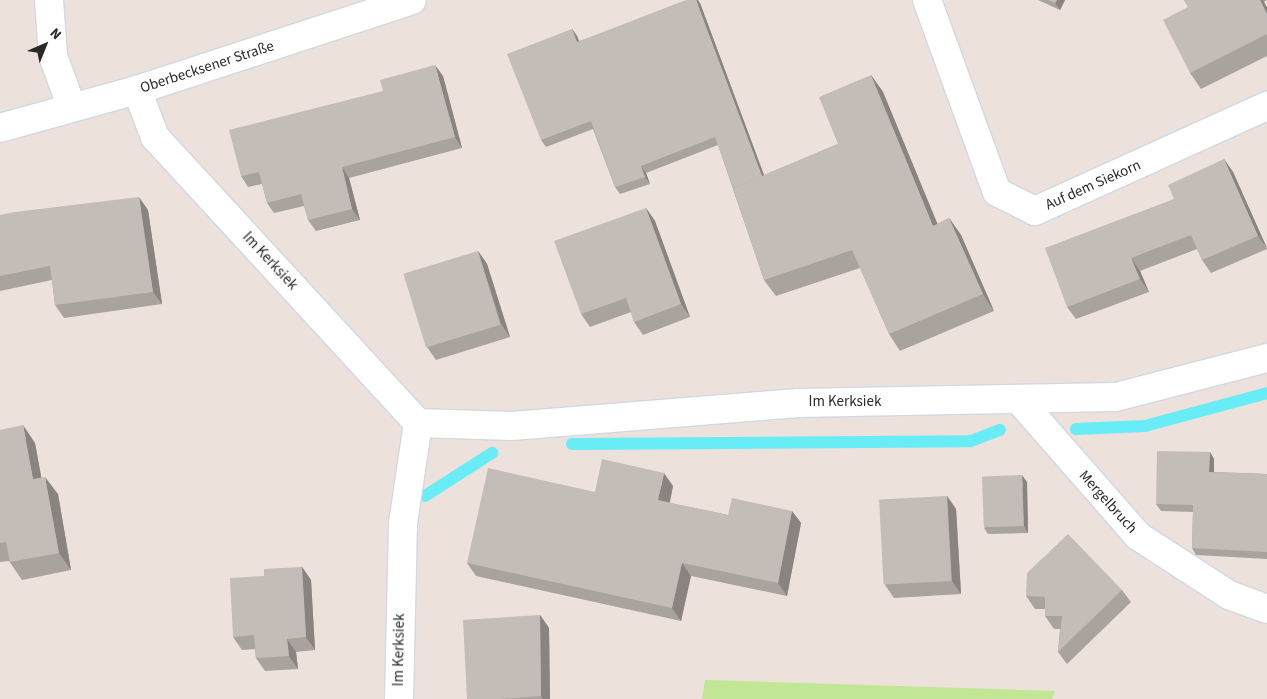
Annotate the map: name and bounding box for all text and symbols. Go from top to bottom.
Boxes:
north arrow [20,20,70,70]
text: N [45,24,66,45]
street label: Oberbecksener Straße [138,37,276,97]
street label: Auf dem Siekorn [1042,156,1144,214]
street label: Im Kerksiek [239,228,301,294]
street label: Im Kerksiek [809,393,881,411]
street label: Mergelbruch [1075,467,1141,537]
street label: Im Kerksiek [389,613,409,687]

